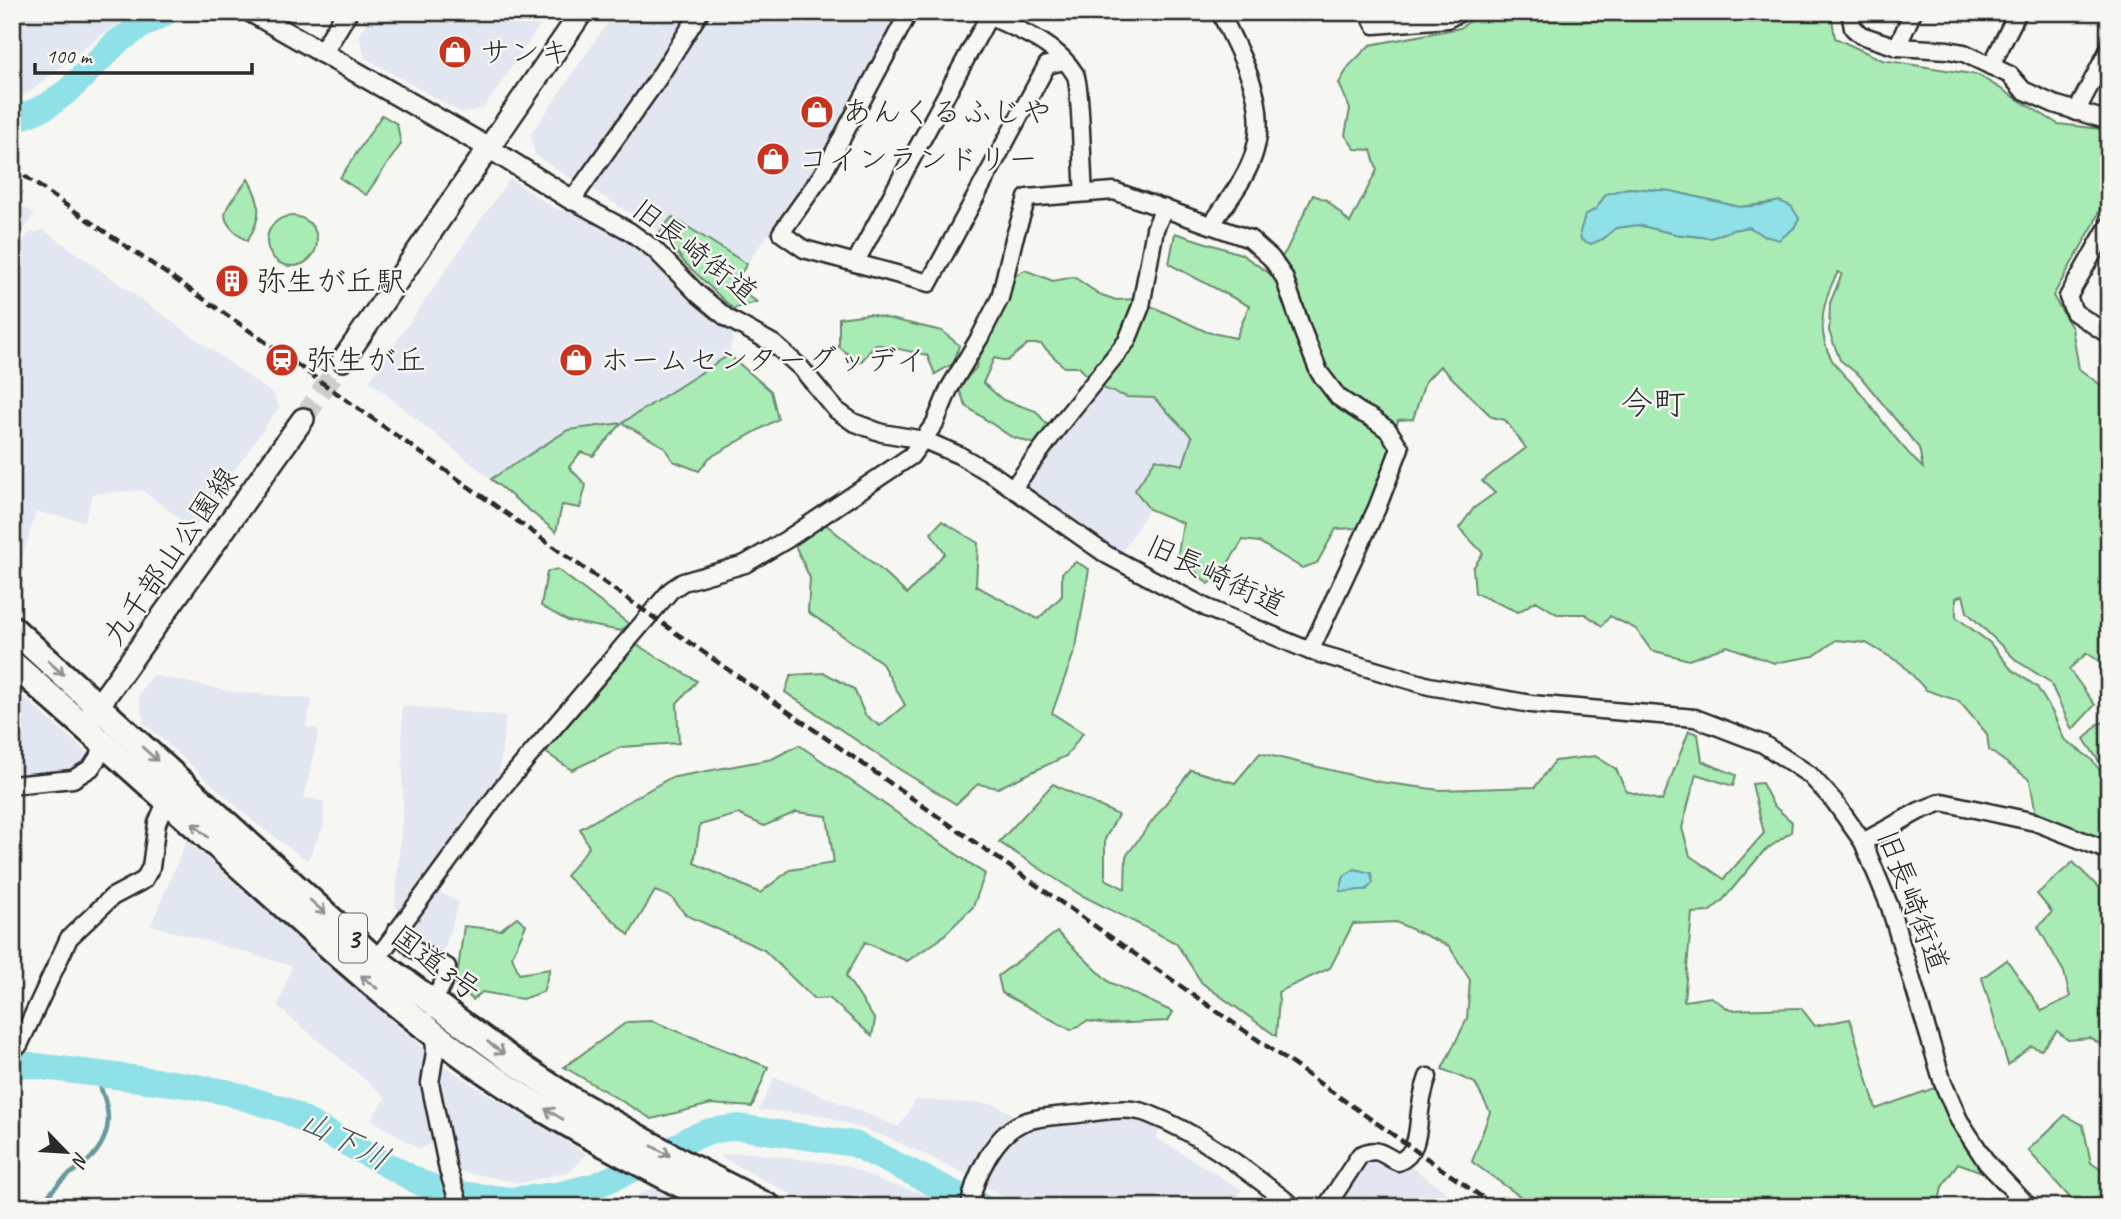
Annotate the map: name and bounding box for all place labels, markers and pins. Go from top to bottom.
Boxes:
shop icon: サンキ [436,33,474,71]
place label: サンキ [480,33,570,71]
shop icon: あんくるふじや [798,93,836,131]
place label: あんくるふじや [842,93,1052,131]
shop icon: コインランドリー [754,140,792,178]
place label: コインランドリー [798,140,1038,178]
building icon: 弥生が丘駅 [213,262,251,300]
place label: 弥生が丘駅 [256,262,406,300]
station icon: 弥生が丘 [263,341,301,379]
place label: 弥生が丘 [306,341,426,379]
shop icon: ホームセンターグッデイ [557,341,595,379]
place label: ホームセンターグッデイ [600,341,926,379]

